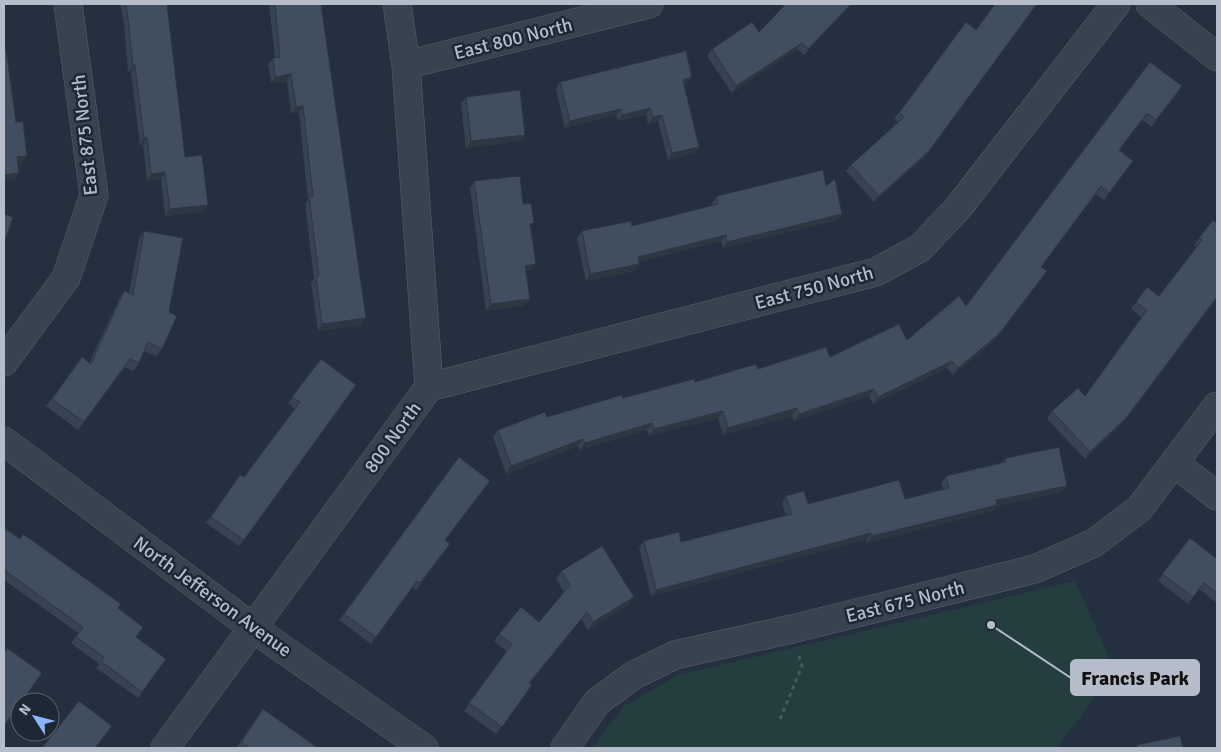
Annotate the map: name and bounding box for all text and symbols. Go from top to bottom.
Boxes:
street label: East 800 North [451,13,575,65]
street label: East 875 North [67,73,103,197]
street label: East 750 North [752,261,876,315]
street label: 800 North [359,397,427,478]
street label: North Jefferson Avenue [128,531,296,662]
street label: East 675 North [843,576,967,628]
callout: Francis Park [1071,660,1199,695]
text: Francis Park [1081,666,1190,691]
north arrow [10,692,60,742]
text: N [15,701,35,719]

